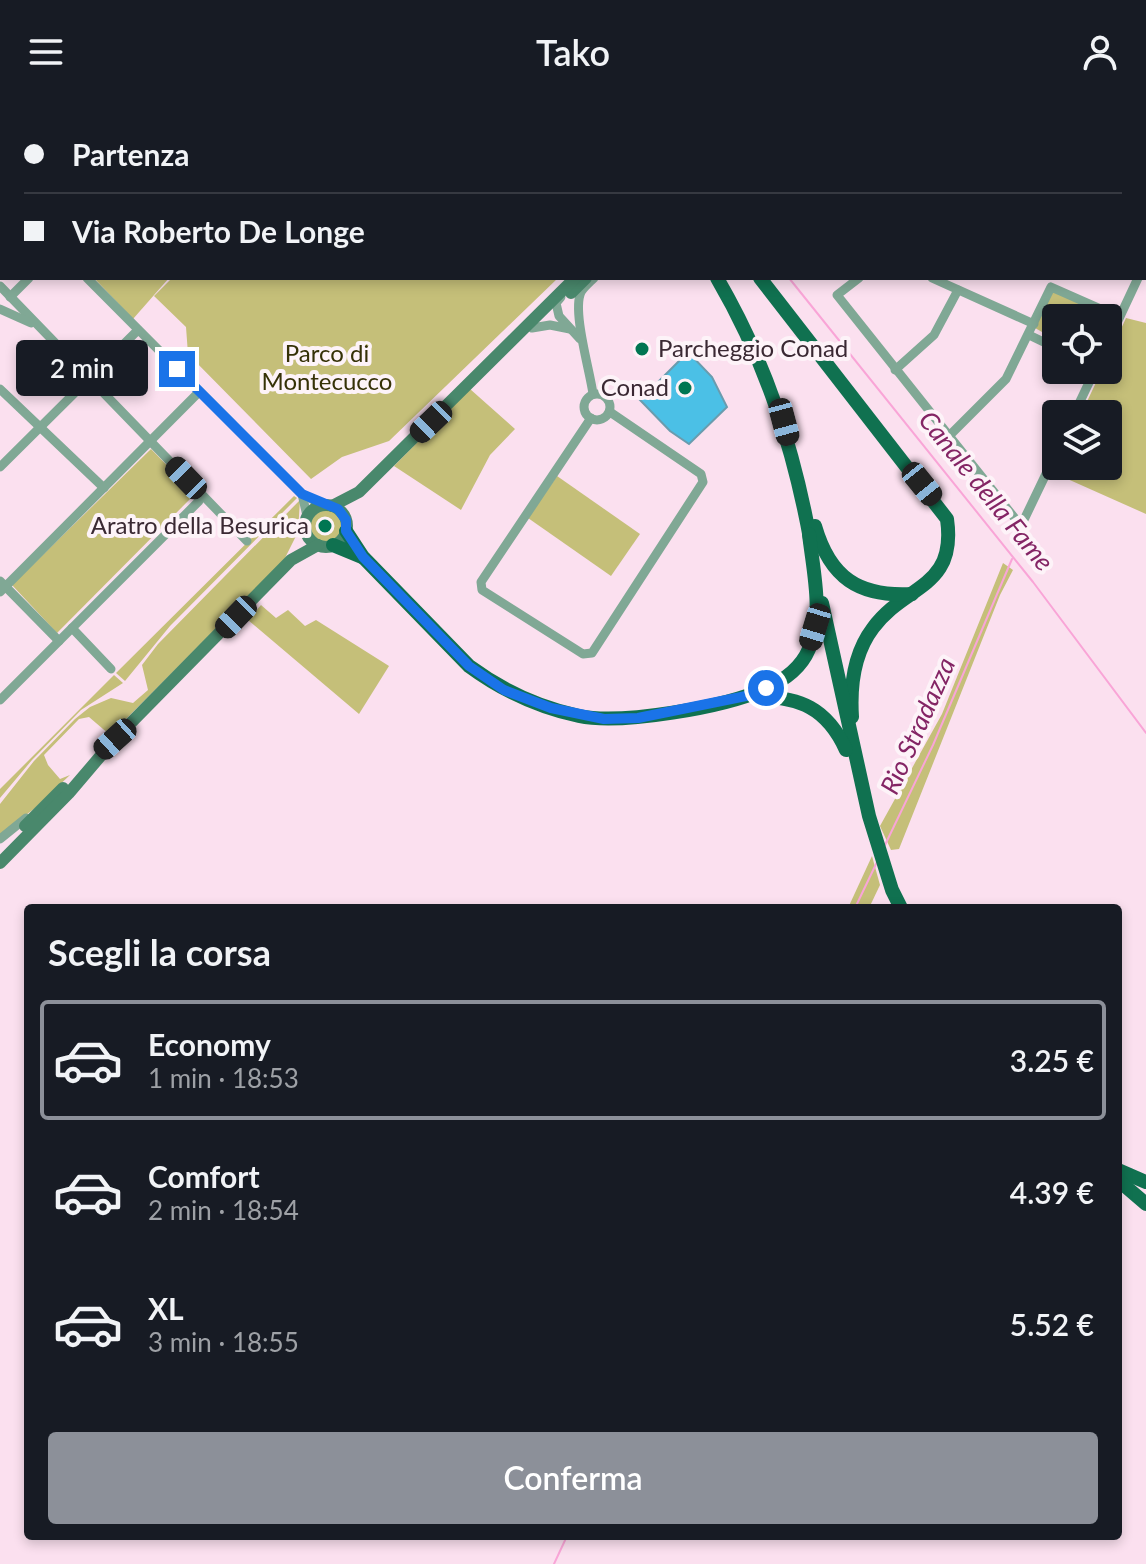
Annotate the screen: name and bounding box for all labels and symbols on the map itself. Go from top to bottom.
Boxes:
place label: Parcheggio Conad [658,333,848,362]
park label: Parco di Montecucco [262,338,392,395]
marker: Parcheggio Conad [633,340,651,358]
callout: 2 min [17,341,149,397]
route end [159,351,195,387]
place label: Conad [601,372,669,401]
marker: Conad [676,379,694,397]
car [766,396,802,448]
car [405,397,457,447]
water label: Canale della Fame [912,404,1061,577]
car [161,452,211,504]
car [898,458,946,510]
place label: Aratro della Besurica [91,510,309,539]
marker: Aratro della Besurica [316,517,334,535]
car [211,591,261,643]
car [797,601,833,653]
water label: Rio Stradazza [873,652,961,799]
route start [748,670,784,706]
car [89,714,141,764]

